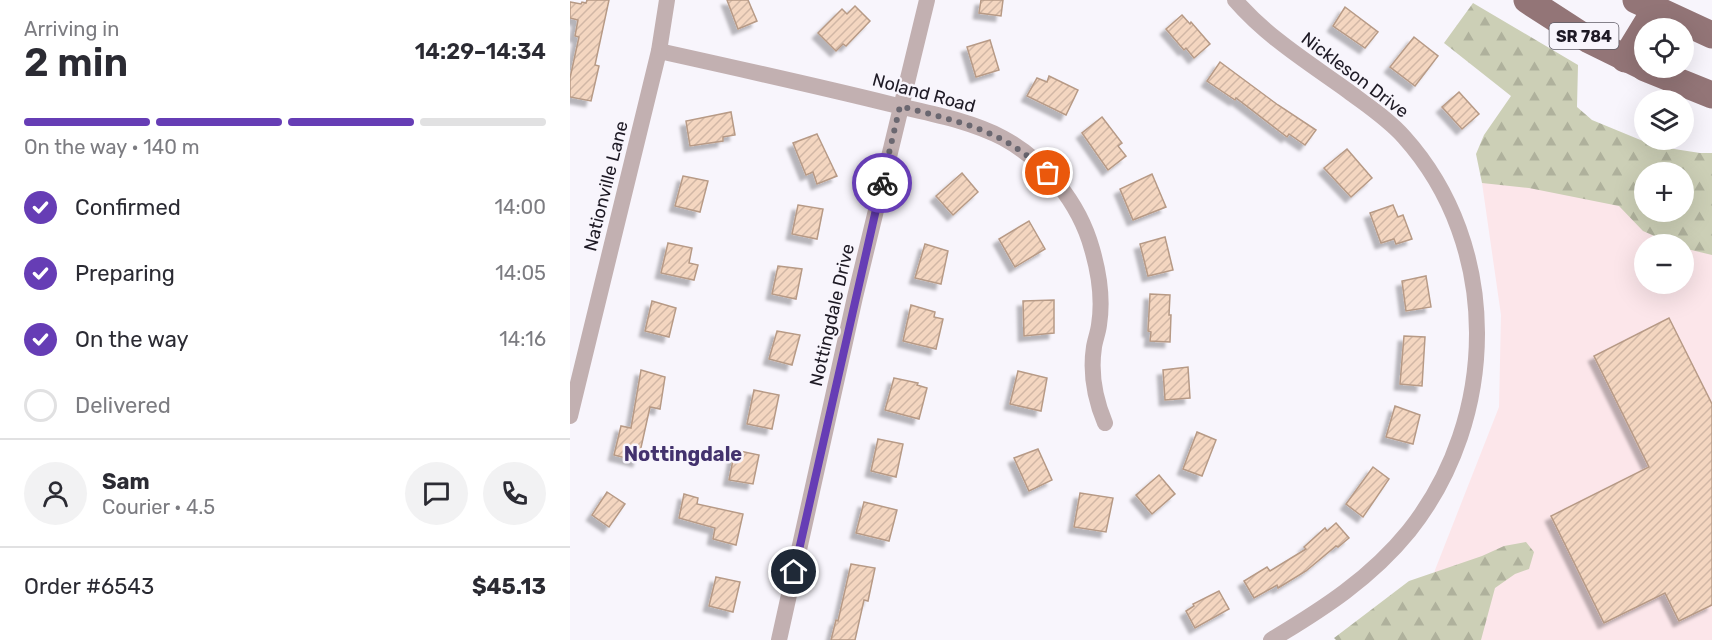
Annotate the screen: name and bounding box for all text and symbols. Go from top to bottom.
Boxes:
text: Arriving in [24,17,119,41]
map controls [1634,18,1694,294]
button: locate [1634,18,1694,78]
road number: SR 784 [1550,23,1618,49]
street label: Nickleson Drive [1297,27,1413,123]
text: 14:29–14:34 [415,38,546,65]
text: 2 min [24,40,128,86]
street label: Noland Road [870,69,978,117]
button: layers [1634,90,1694,150]
street label: Nationville Lane [579,119,633,253]
text: On the way · 140 m [24,135,200,159]
pin [1022,147,1073,198]
courier [852,153,912,213]
icon: bag [1031,156,1064,189]
button: + [1634,162,1694,222]
icon: bike [866,167,899,200]
icon: check [24,191,57,224]
text: Confirmed [75,194,181,221]
text: 14:00 [495,195,546,219]
button: − [1634,234,1694,294]
street label: Nottingdale Drive [805,242,859,388]
icon: check [24,257,57,290]
text: Preparing [75,260,175,287]
text: 14:05 [495,261,546,285]
icon: check [24,323,57,356]
text: On the way [75,326,189,353]
text: 14:16 [499,327,546,351]
text: Delivered [75,392,171,419]
district label: Nottingdale [624,442,742,466]
button: person [24,462,87,525]
button: chat [405,462,468,525]
button: phone [483,462,546,525]
text: Sam [102,468,150,495]
text: Courier · 4.5 [102,495,215,519]
pin [768,546,819,597]
icon: home [777,555,810,588]
text: Order #6543 [24,573,154,600]
text: $45.13 [472,573,546,600]

